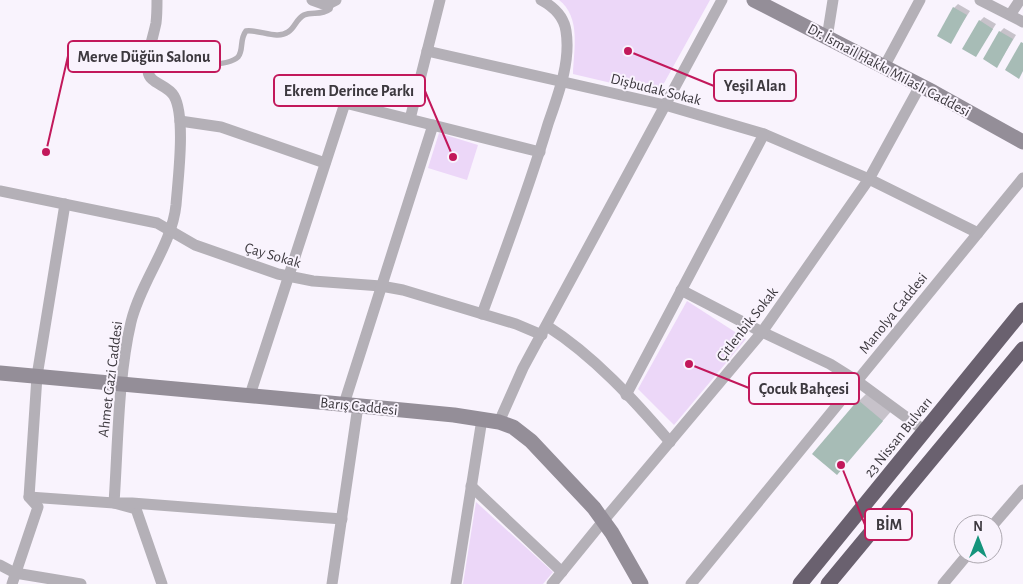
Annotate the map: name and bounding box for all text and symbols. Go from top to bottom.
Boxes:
street label: Dr. İsmail Hakkı Milaslı Caddesi [805,19,973,120]
callout: Merve Düğün Salonu [68,41,220,72]
text: Merve Düğün Salonu [78,49,211,65]
callout: Yeşil Alan [714,70,796,101]
street label: Dişbudak Sokak [609,71,703,108]
callout: Ekrem Derince Parkı [274,75,425,106]
text: Yeşil Alan [724,78,786,94]
text: Ekrem Derince Parkı [284,83,414,99]
street label: Çay Sokak [243,240,303,271]
street label: Manolya Caddesi [856,270,930,357]
street label: Çitlenbik Sokak [714,284,781,364]
street label: Ahmet Gazi Caddesi [96,320,125,438]
callout: Çocuk Bahçesi [749,373,859,404]
text: Çocuk Bahçesi [759,381,849,397]
street label: 23 Nissan Bulvarı [862,394,935,480]
street label: Barış Caddesi [320,395,398,418]
callout: BİM [865,509,912,540]
north arrow [953,514,1003,564]
text: BİM [876,515,902,533]
text: N [973,520,983,534]

